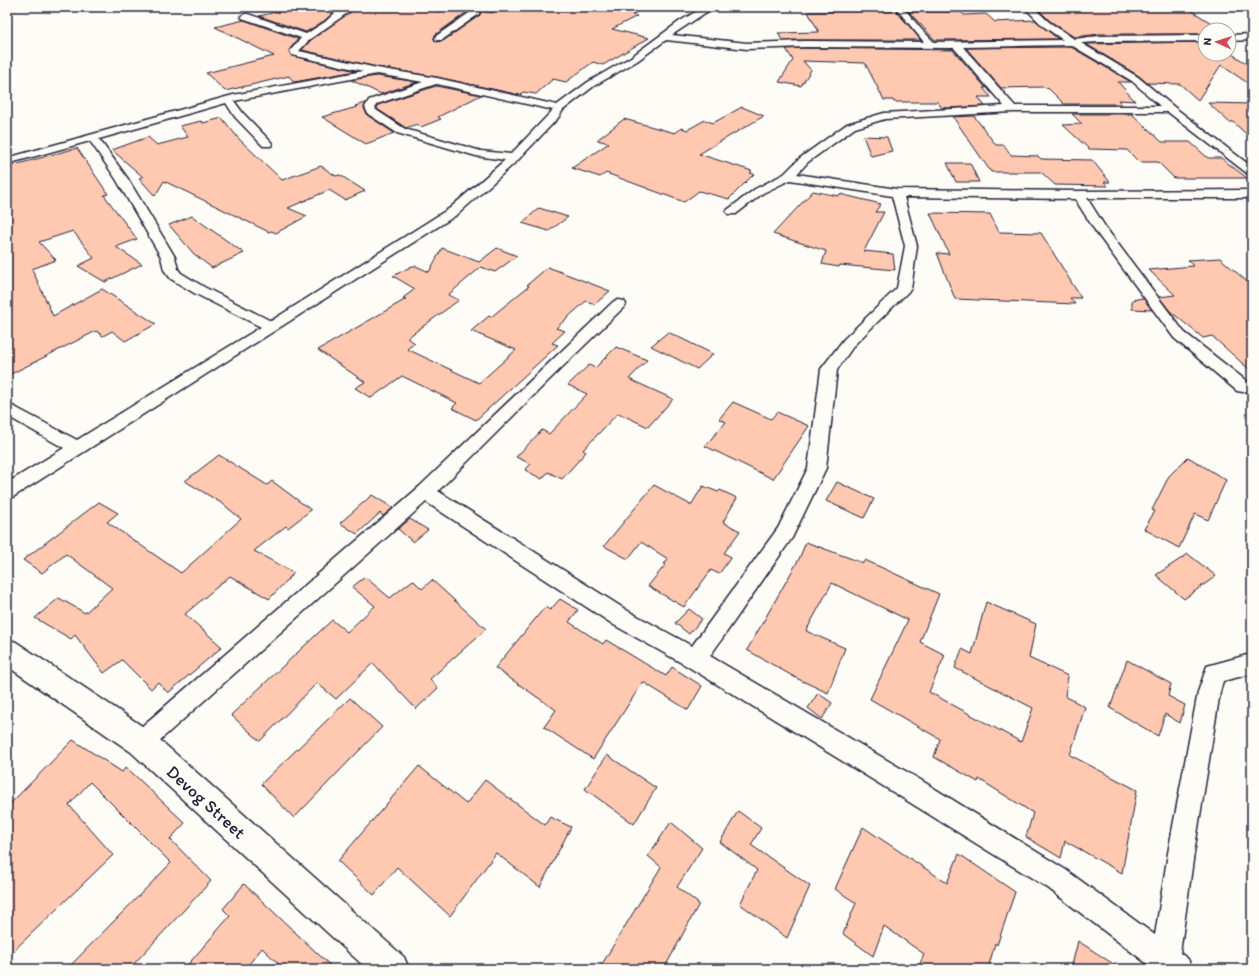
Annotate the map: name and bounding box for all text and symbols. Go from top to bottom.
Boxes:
north arrow [1197,22,1237,62]
text: N [1201,37,1214,46]
street label: Devog Street [162,761,250,844]

